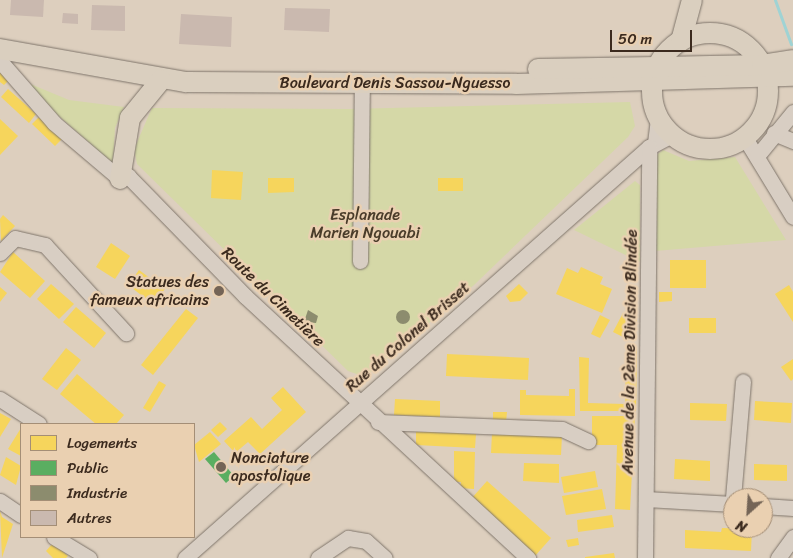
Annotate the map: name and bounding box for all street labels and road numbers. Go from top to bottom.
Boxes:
street label: Boulevard Denis Sassou-Nguesso [279,73,511,93]
street label: Avenue de la 2ème Division Blindée [618,229,642,475]
street label: Route du Cimetière [217,243,329,351]
street label: Rue du Colonel Brisset [342,278,474,396]

